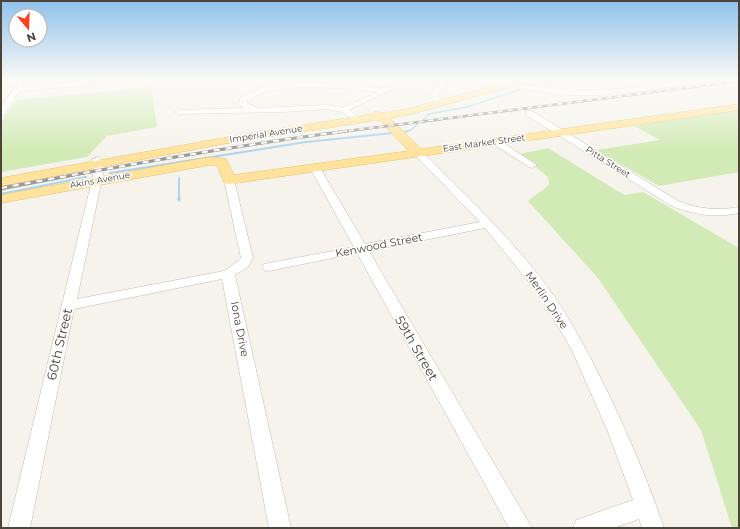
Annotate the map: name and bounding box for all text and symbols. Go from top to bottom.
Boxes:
north arrow [8,8,48,48]
text: N [25,29,38,46]
street label: Imperial Avenue [229,122,304,145]
street label: East Market Street [442,131,526,154]
street label: Pitta Street [584,143,633,180]
street label: Akins Avenue [69,169,131,190]
street label: Kenwood Street [334,230,424,260]
street label: Merlin Drive [523,269,572,332]
street label: Iona Drive [228,300,252,358]
street label: 60th Street [43,306,75,382]
street label: 59th Street [392,313,442,383]

